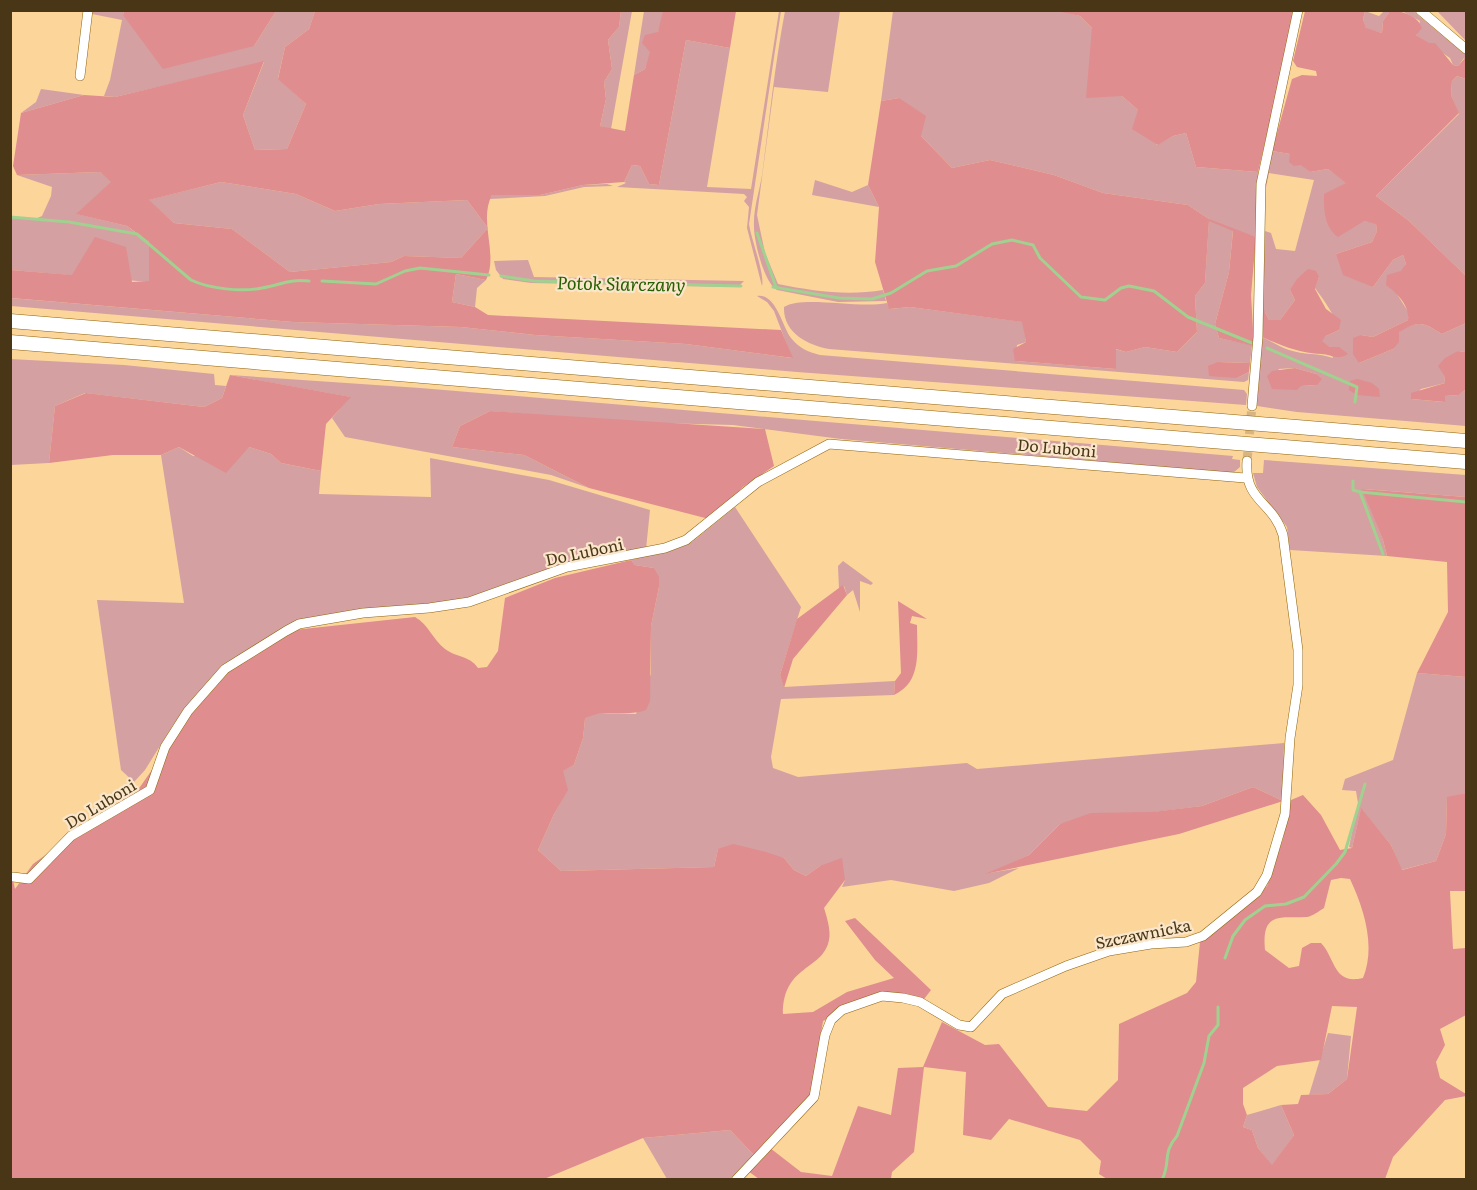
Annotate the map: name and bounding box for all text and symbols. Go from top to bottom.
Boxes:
water label: Potok Siarczany [556,268,686,298]
street label: Do Luboni [1016,432,1098,462]
street label: Do Luboni [543,531,625,571]
street label: Do Luboni [60,772,140,834]
street label: Szczawnicka [1093,912,1193,954]

